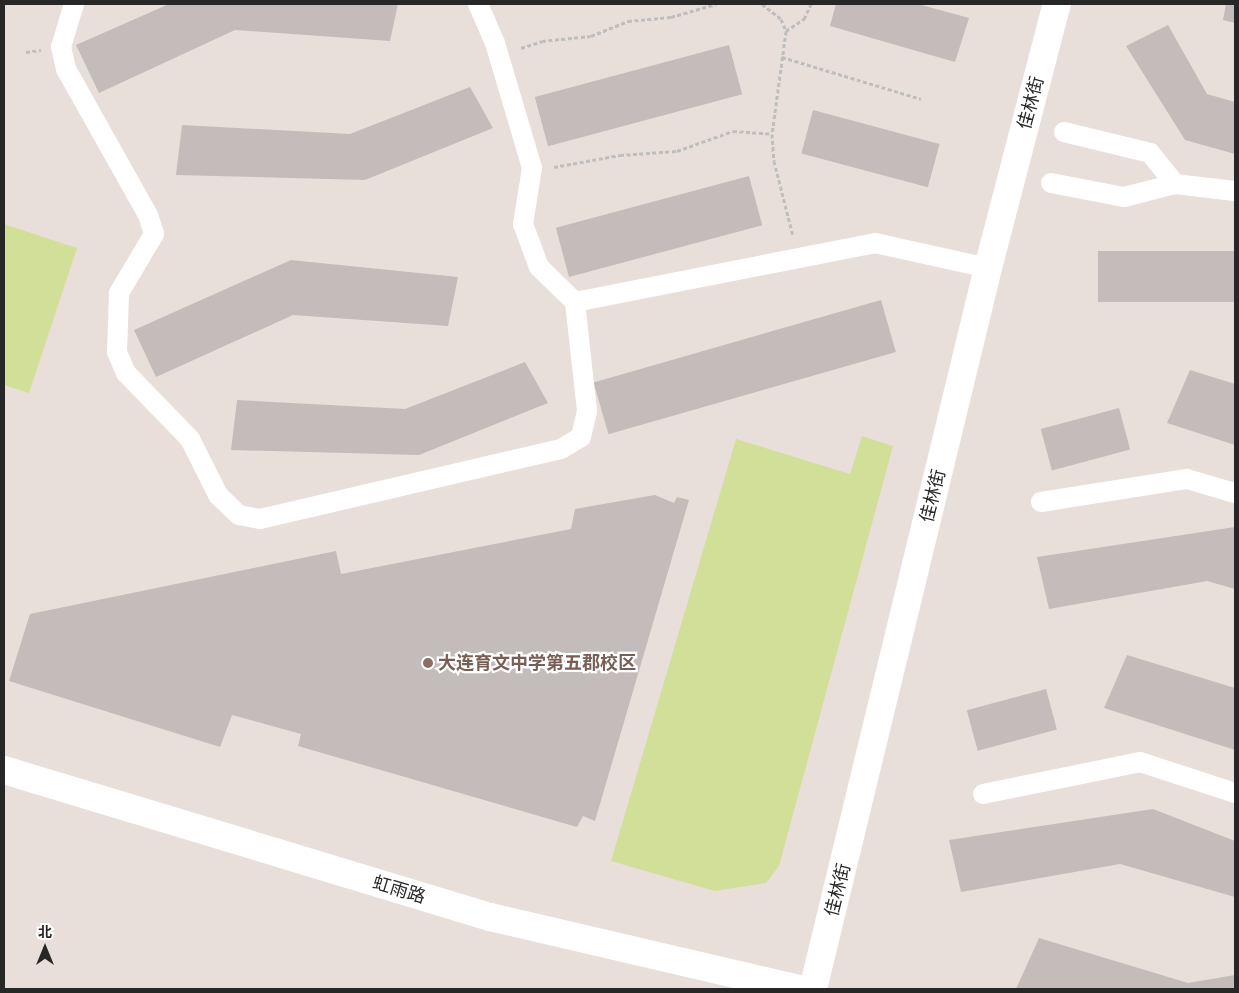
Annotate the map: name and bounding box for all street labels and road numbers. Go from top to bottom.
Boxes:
street label: 佳林街 [1014,74,1048,132]
street label: 佳林街 [916,467,950,525]
street label: 佳林街 [821,861,855,919]
street label: 虹雨路 [370,872,428,908]

